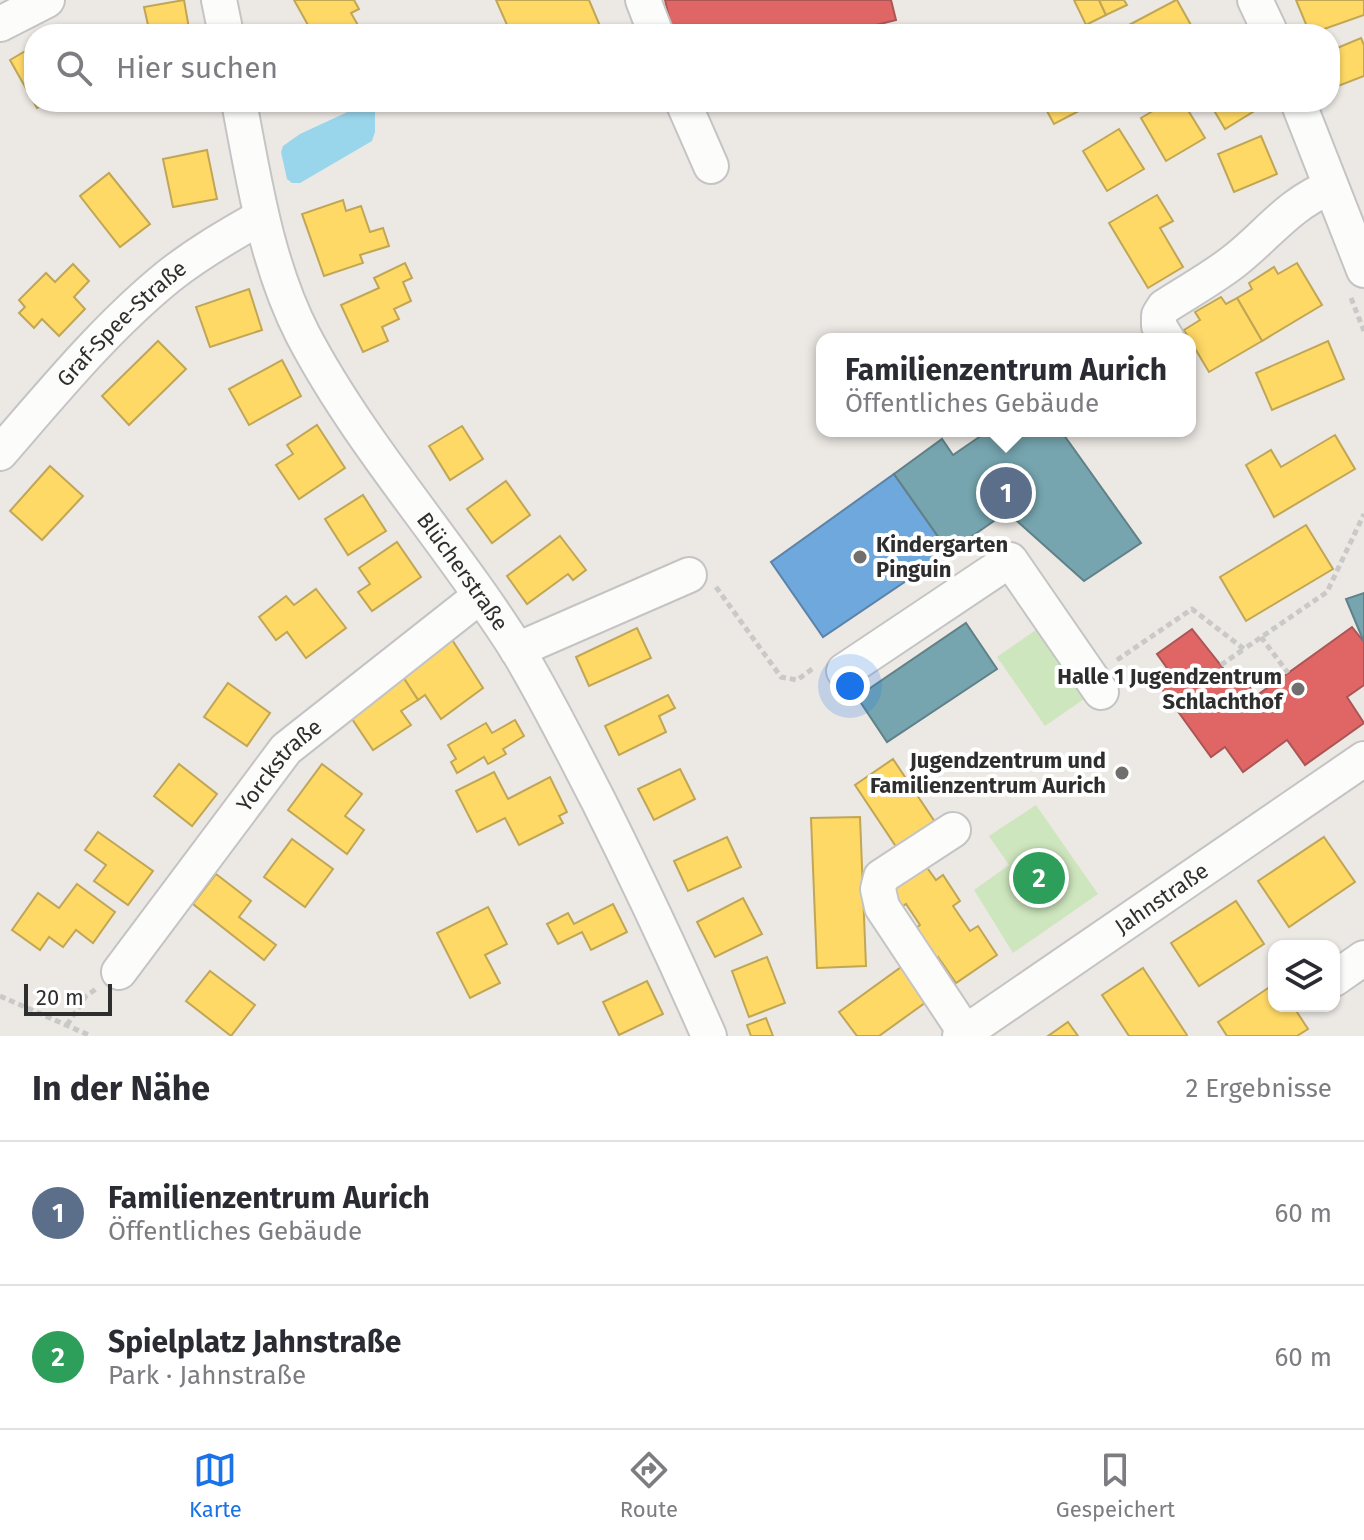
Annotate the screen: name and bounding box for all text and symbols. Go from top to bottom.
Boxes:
search box [24,24,1340,112]
icon: search [52,46,96,90]
text: Hier suchen [116,50,278,86]
street label: Graf-Spee-Straße [51,254,192,392]
popup [816,333,1196,437]
text: Familienzentrum Aurich [845,352,1167,388]
text: Öffentliches Gebäude [845,388,1099,419]
pin: 1 [980,463,1032,523]
street label: Blücherstraße [411,507,514,636]
place label: Kindergarten Pinguin [876,531,1008,583]
marker: Kindergarten Pinguin [851,548,869,566]
place label: Halle 1 Jugendzentrum Schlachthof [1057,663,1284,715]
your location [830,666,870,706]
marker: Halle 1 Jugendzentrum Schlachthof [1289,680,1307,698]
street label: Yorckstraße [230,713,327,817]
place label: Jugendzentrum und Familienzentrum Aurich [870,747,1106,799]
marker: Jugendzentrum und Familienzentrum Aurich [1113,764,1131,782]
pin: 2 [1013,848,1065,908]
street label: Jahnstraße [1109,856,1213,940]
map controls [1268,940,1340,1012]
button: layers [1268,940,1340,1012]
scale bar [24,980,112,1016]
text: 20 m [36,984,84,1011]
text: In der Nähe [32,1068,210,1109]
text: 2 Ergebnisse [1185,1073,1332,1104]
text: Familienzentrum Aurich [108,1180,430,1216]
text: 1 [52,1198,64,1229]
text: 60 m [1274,1198,1332,1229]
text: Öffentliches Gebäude [108,1216,362,1247]
text: Spielplatz Jahnstraße [108,1324,401,1360]
text: 2 [51,1342,65,1373]
text: 60 m [1274,1342,1332,1373]
text: Park · Jahnstraße [108,1360,306,1391]
tab: Karte [189,1448,242,1523]
tab: Route [620,1448,678,1523]
tab: Gespeichert [1056,1448,1175,1523]

